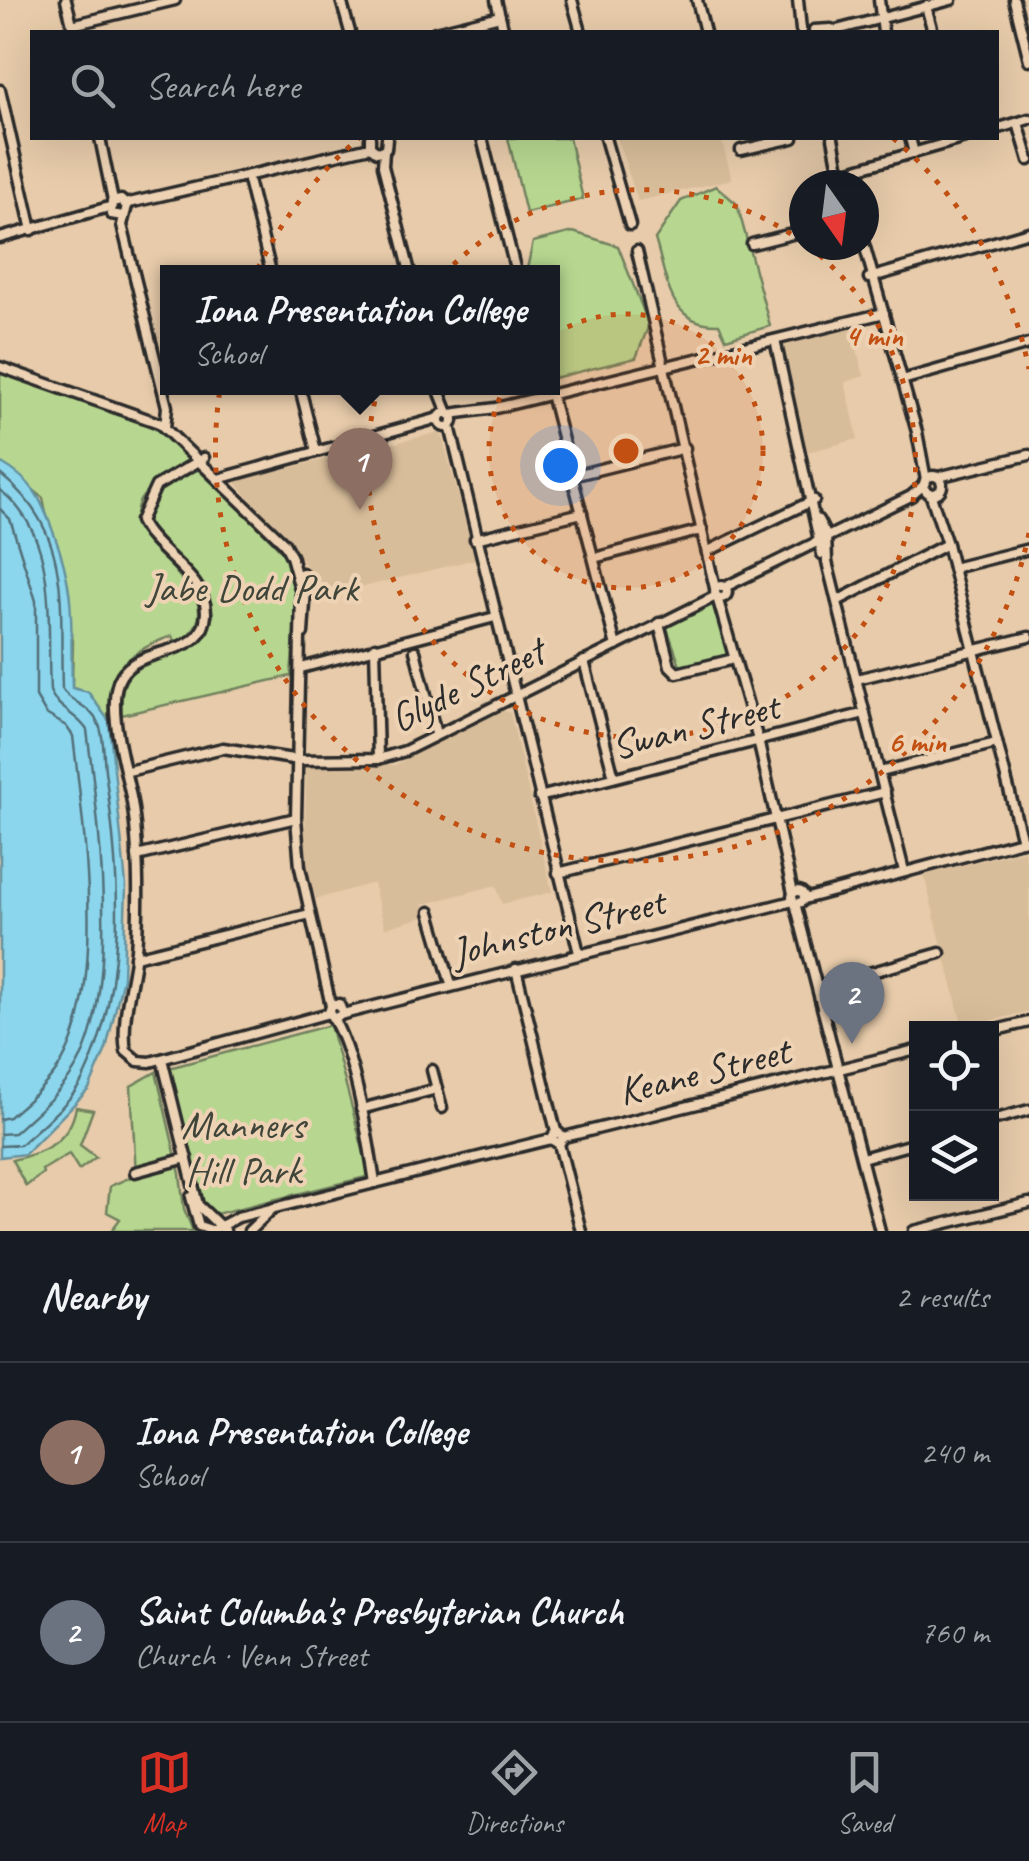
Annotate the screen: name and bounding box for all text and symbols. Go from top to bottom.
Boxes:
search box [30,30,999,140]
icon: search [65,58,120,113]
text: Search here [145,62,300,109]
north arrow [789,170,879,260]
popup [160,265,560,395]
text: Iona Presentation College [194,286,526,333]
text: 4 min [845,317,904,355]
text: School [194,333,263,374]
text: 2 min [694,336,753,374]
pin: 1 [328,428,392,510]
centre of rings [608,433,644,469]
your location [535,440,586,491]
park label: Jabe Dodd Park [144,563,360,613]
street label: Glyde Street [382,624,557,744]
street label: Swan Street [606,680,787,771]
text: 6 min [888,723,947,761]
street label: Johnston Street [444,876,673,978]
pin: 2 [820,962,884,1044]
map controls [909,1021,999,1201]
button: locate [909,1021,999,1111]
street label: Keane Street [613,1025,798,1116]
park label: Manners Hill Park [181,1100,308,1196]
button: layers [909,1111,999,1201]
text: Nearby [40,1270,146,1323]
text: 2 results [895,1276,989,1317]
text: Iona Presentation College [135,1408,467,1455]
text: 1 [65,1432,80,1473]
text: 240 m [920,1432,989,1473]
text: School [135,1455,204,1496]
text: Saint Columba's Presbyterian Church [135,1588,623,1635]
text: 2 [65,1612,80,1653]
text: 760 m [920,1612,989,1653]
text: Church · Venn Street [135,1635,367,1676]
tab: Map [137,1745,192,1840]
tab: Directions [466,1745,563,1840]
tab: Saved [837,1745,892,1840]

